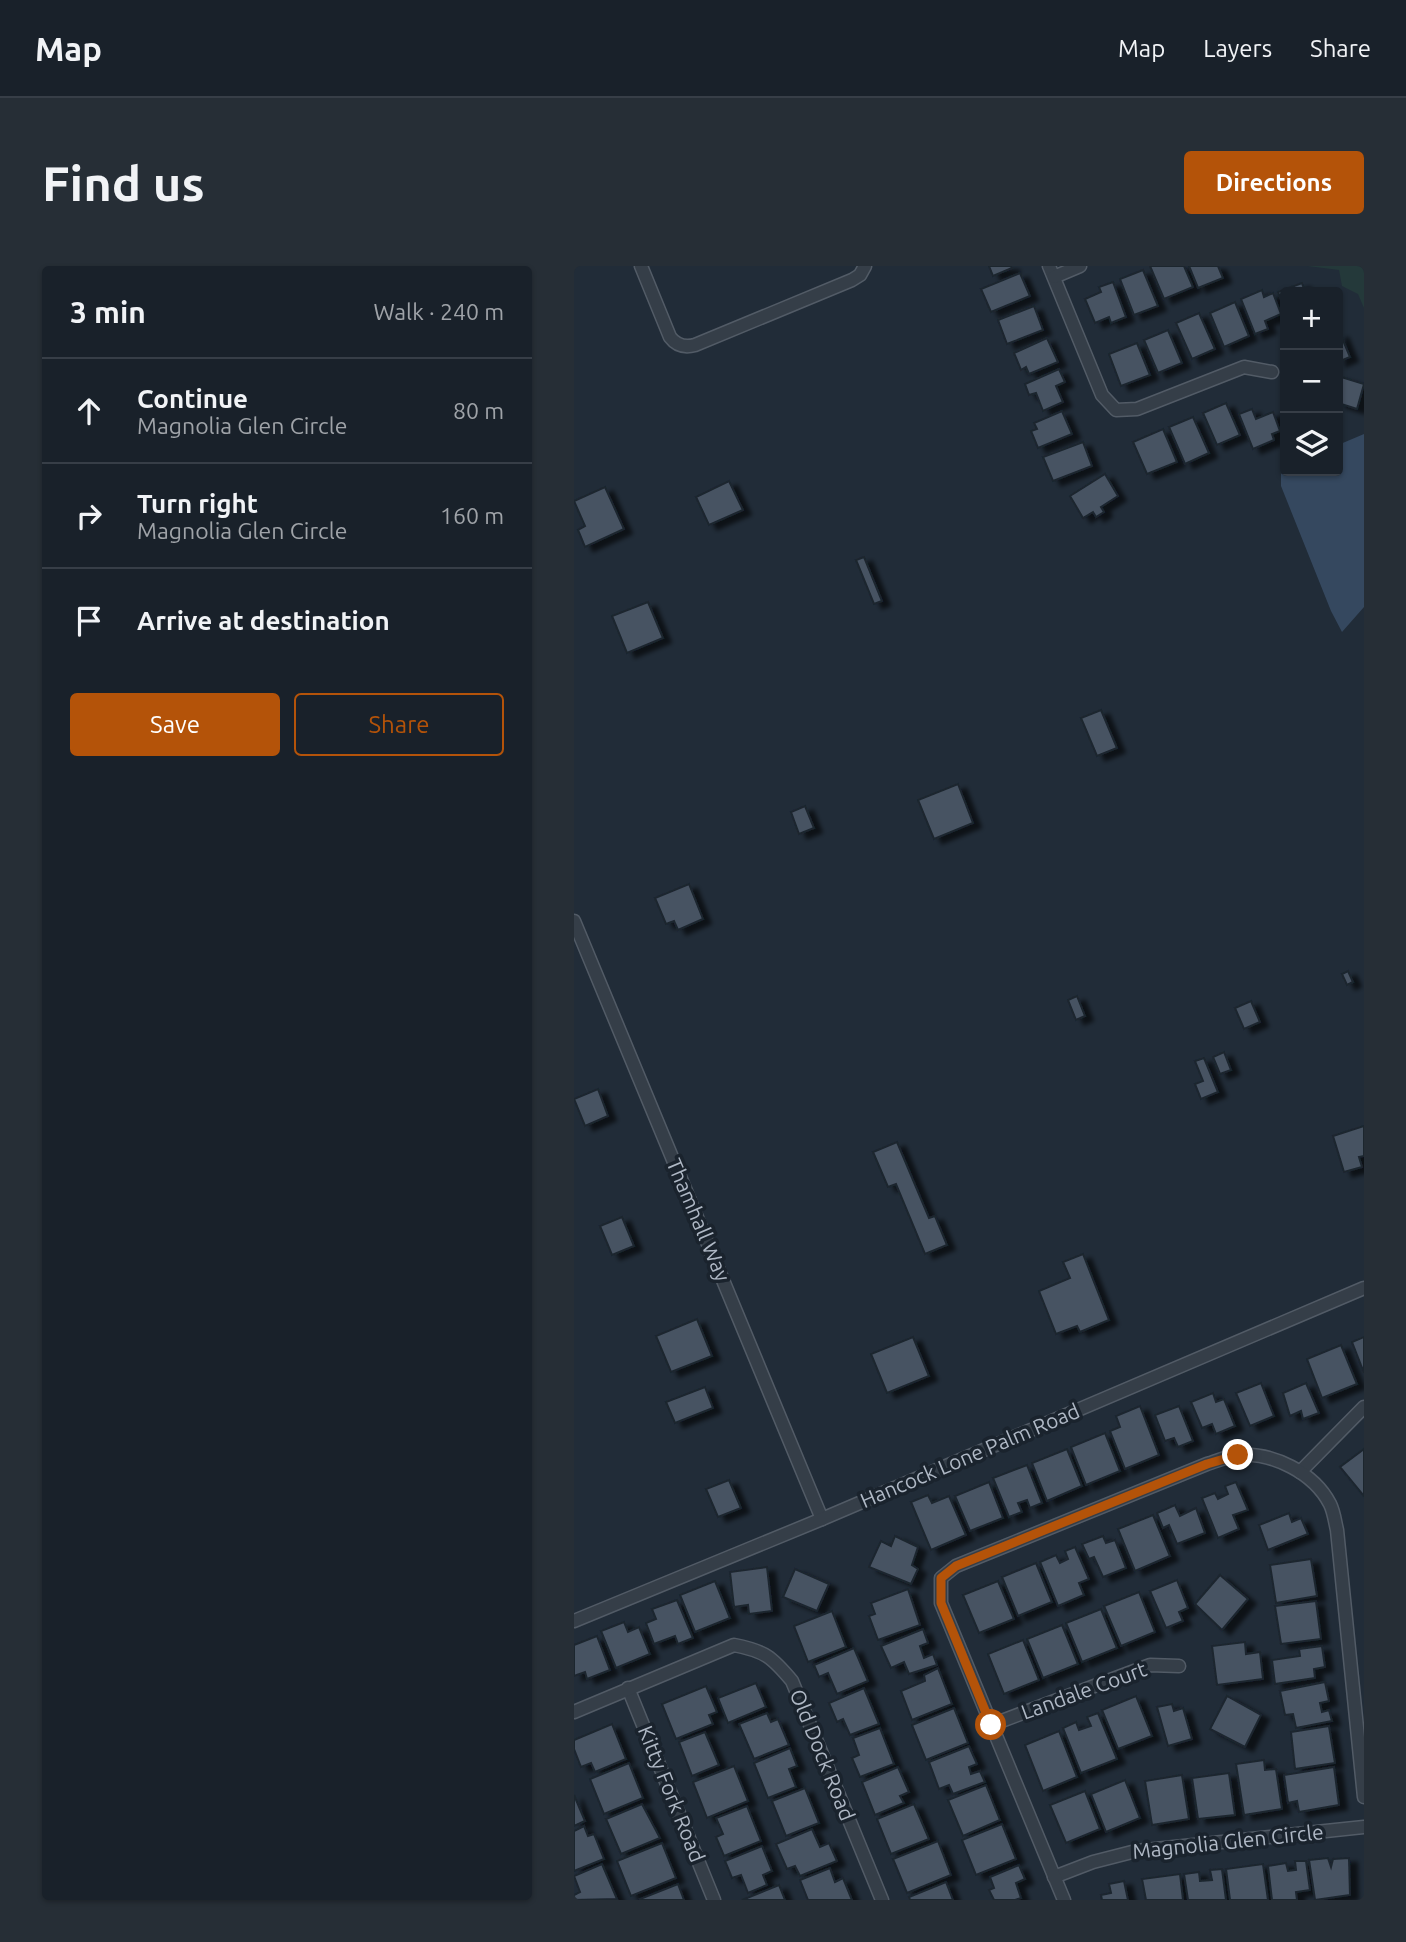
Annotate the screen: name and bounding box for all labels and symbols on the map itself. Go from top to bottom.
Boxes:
street label: Thamhall Way [662,1155,736,1285]
street label: Hancock Lone Palm Road [856,1398,1083,1512]
route end [1222,1439,1253,1470]
street label: Landale Court [1018,1656,1150,1724]
street label: Old Dock Road [786,1685,860,1824]
route start [975,1709,1006,1740]
street label: Kitty Fork Road [634,1722,710,1865]
street label: Magnolia Glen Circle [1131,1819,1325,1863]

